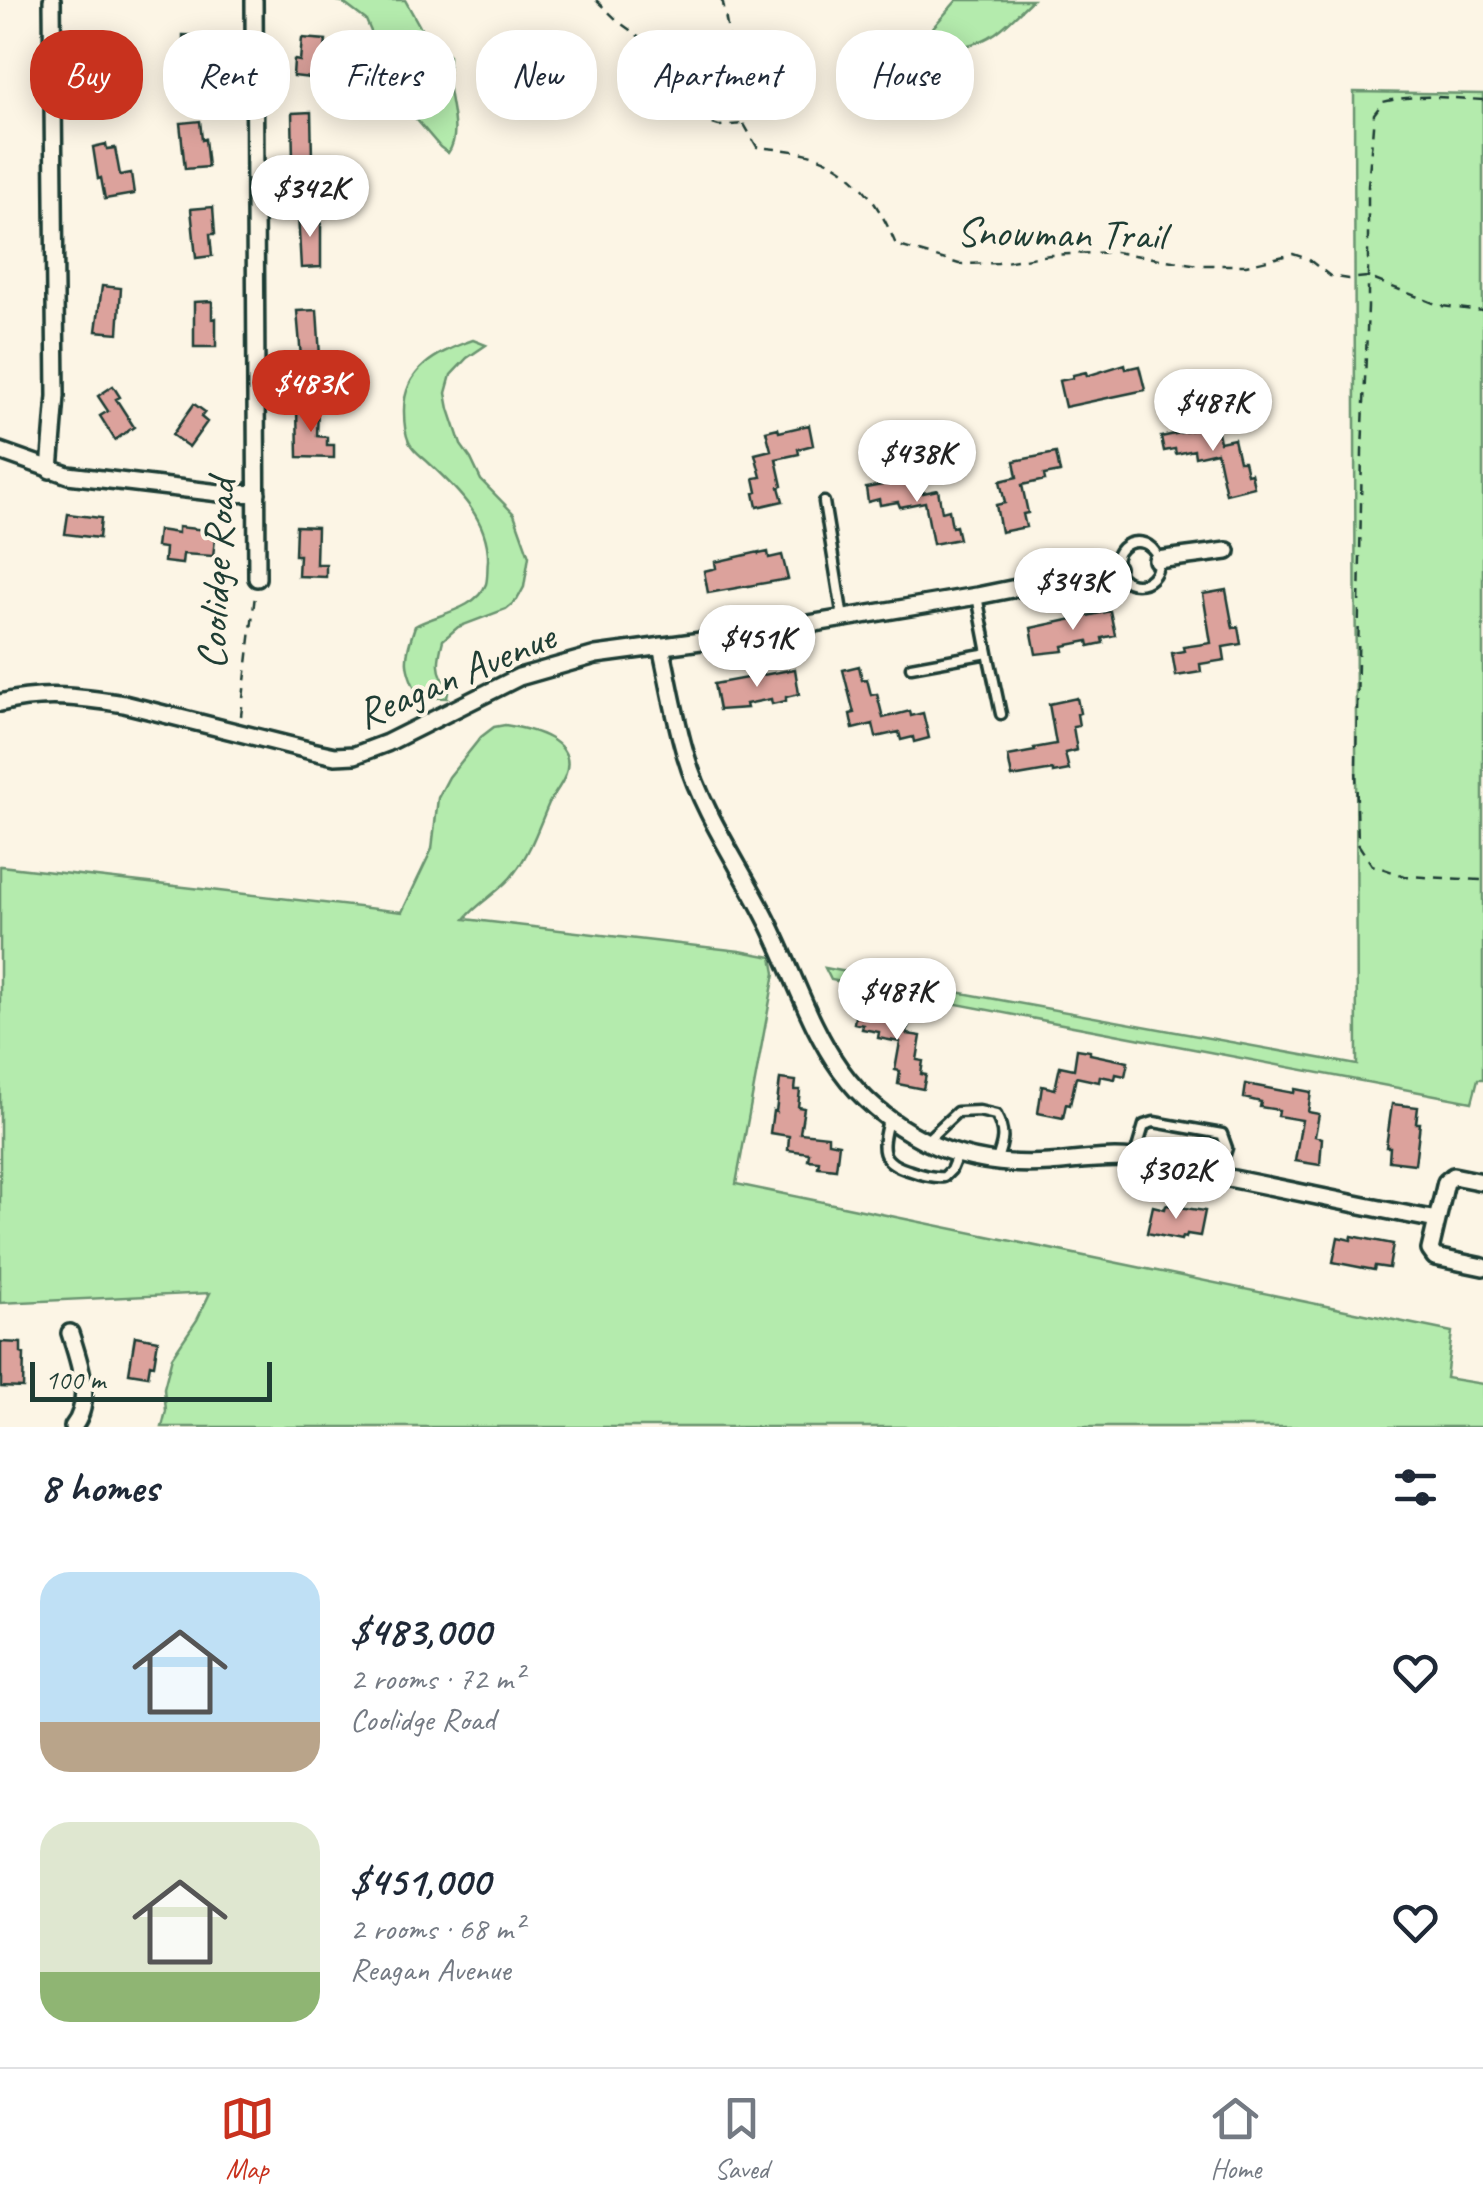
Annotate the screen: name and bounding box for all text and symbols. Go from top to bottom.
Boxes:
chip: Buy [30,30,143,120]
chip: Rent [163,30,290,120]
chip: Filters [310,30,456,120]
chip: New [476,30,597,120]
chip: Apartment [617,30,816,120]
chip: House [836,30,974,120]
pin: $342K [240,155,380,240]
text: $342K [273,167,347,208]
street label: Snowman Trail [956,205,1173,262]
pin: $483K [241,350,381,435]
text: $483K [274,362,348,403]
pin: $487K [1143,369,1283,454]
text: $487K [1176,381,1250,422]
pin: $438K [847,420,987,505]
text: $438K [880,432,954,473]
street label: Coolidge Road [185,471,248,671]
pin: $343K [1003,548,1143,633]
text: $343K [1036,560,1110,601]
pin: $451K [687,605,827,690]
street label: Reagan Avenue [348,609,565,741]
text: $451K [720,617,794,658]
pin: $487K [827,958,967,1043]
text: $487K [860,970,934,1011]
pin: $302K [1106,1137,1246,1222]
text: $302K [1139,1149,1213,1190]
scale bar [30,1357,272,1402]
text: 100 m [45,1362,105,1397]
icon: filters [1388,1460,1443,1515]
text: 8 homes [40,1461,159,1514]
text: $483,000 [350,1605,491,1658]
icon: home [120,1612,240,1732]
icon: heart [1388,1645,1443,1700]
text: 2 rooms · 72 m² [350,1658,523,1699]
text: Coolidge Road [350,1699,495,1740]
text: $451,000 [350,1855,490,1908]
icon: home [120,1862,240,1982]
icon: heart [1388,1895,1443,1950]
text: 2 rooms · 68 m² [350,1908,523,1949]
text: Reagan Avenue [350,1949,510,1990]
tab: Map [220,2091,275,2186]
tab: Saved [714,2091,769,2186]
tab: Home [1208,2091,1263,2186]

